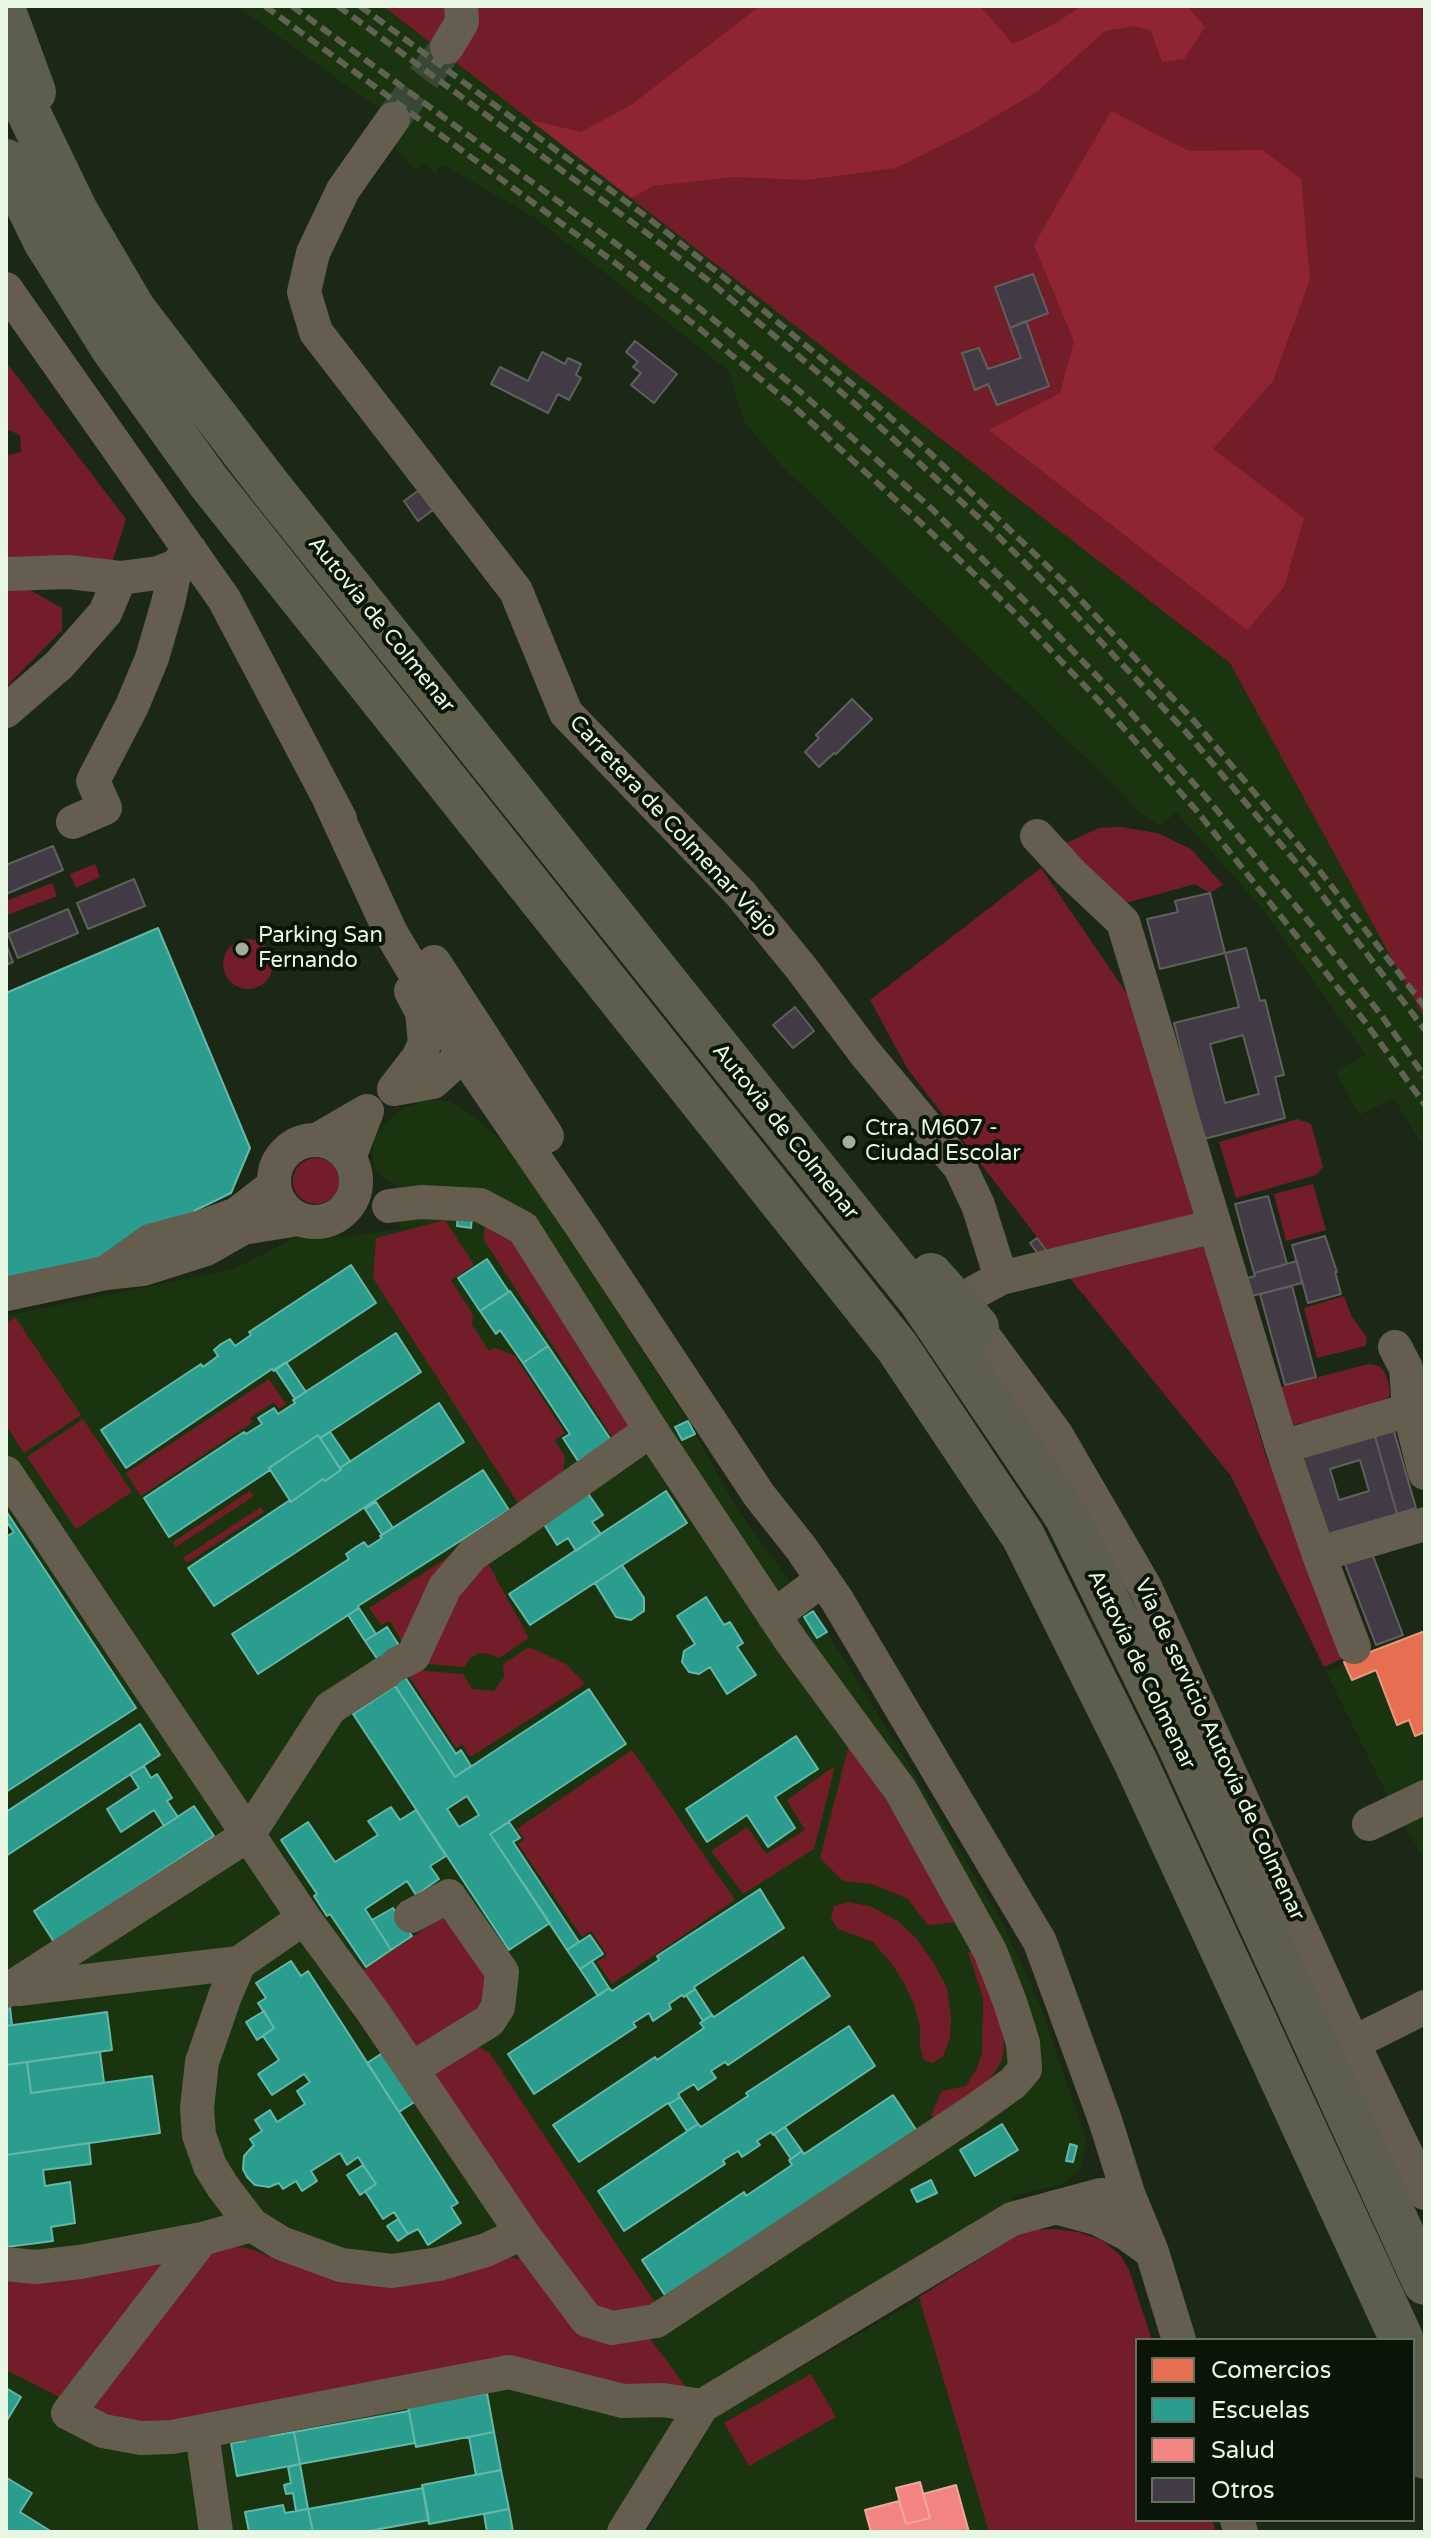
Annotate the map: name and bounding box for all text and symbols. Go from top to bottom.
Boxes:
street label: Autovía de Colmenar [302,532,460,718]
street label: Carretera de Colmenar Viejo [563,710,783,944]
place label: Parking San Fernando [258,923,383,974]
marker: Parking San Fernando [233,940,251,958]
street label: Autovía de Colmenar [706,1039,864,1225]
place label: Ctra. M607 - Ciudad Escolar [865,1116,1021,1168]
marker: Ctra. M607 - Ciudad Escolar [840,1133,858,1151]
street label: Autovía de Colmenar [1081,1566,1201,1774]
street label: Vía de servicio Autovía de Colmenar [1128,1575,1310,1925]
legend [1135,2338,1415,2522]
text: Comercios [1211,2356,1331,2385]
text: Escuelas [1211,2396,1310,2425]
text: Salud [1211,2436,1275,2465]
text: Otros [1211,2476,1275,2505]

